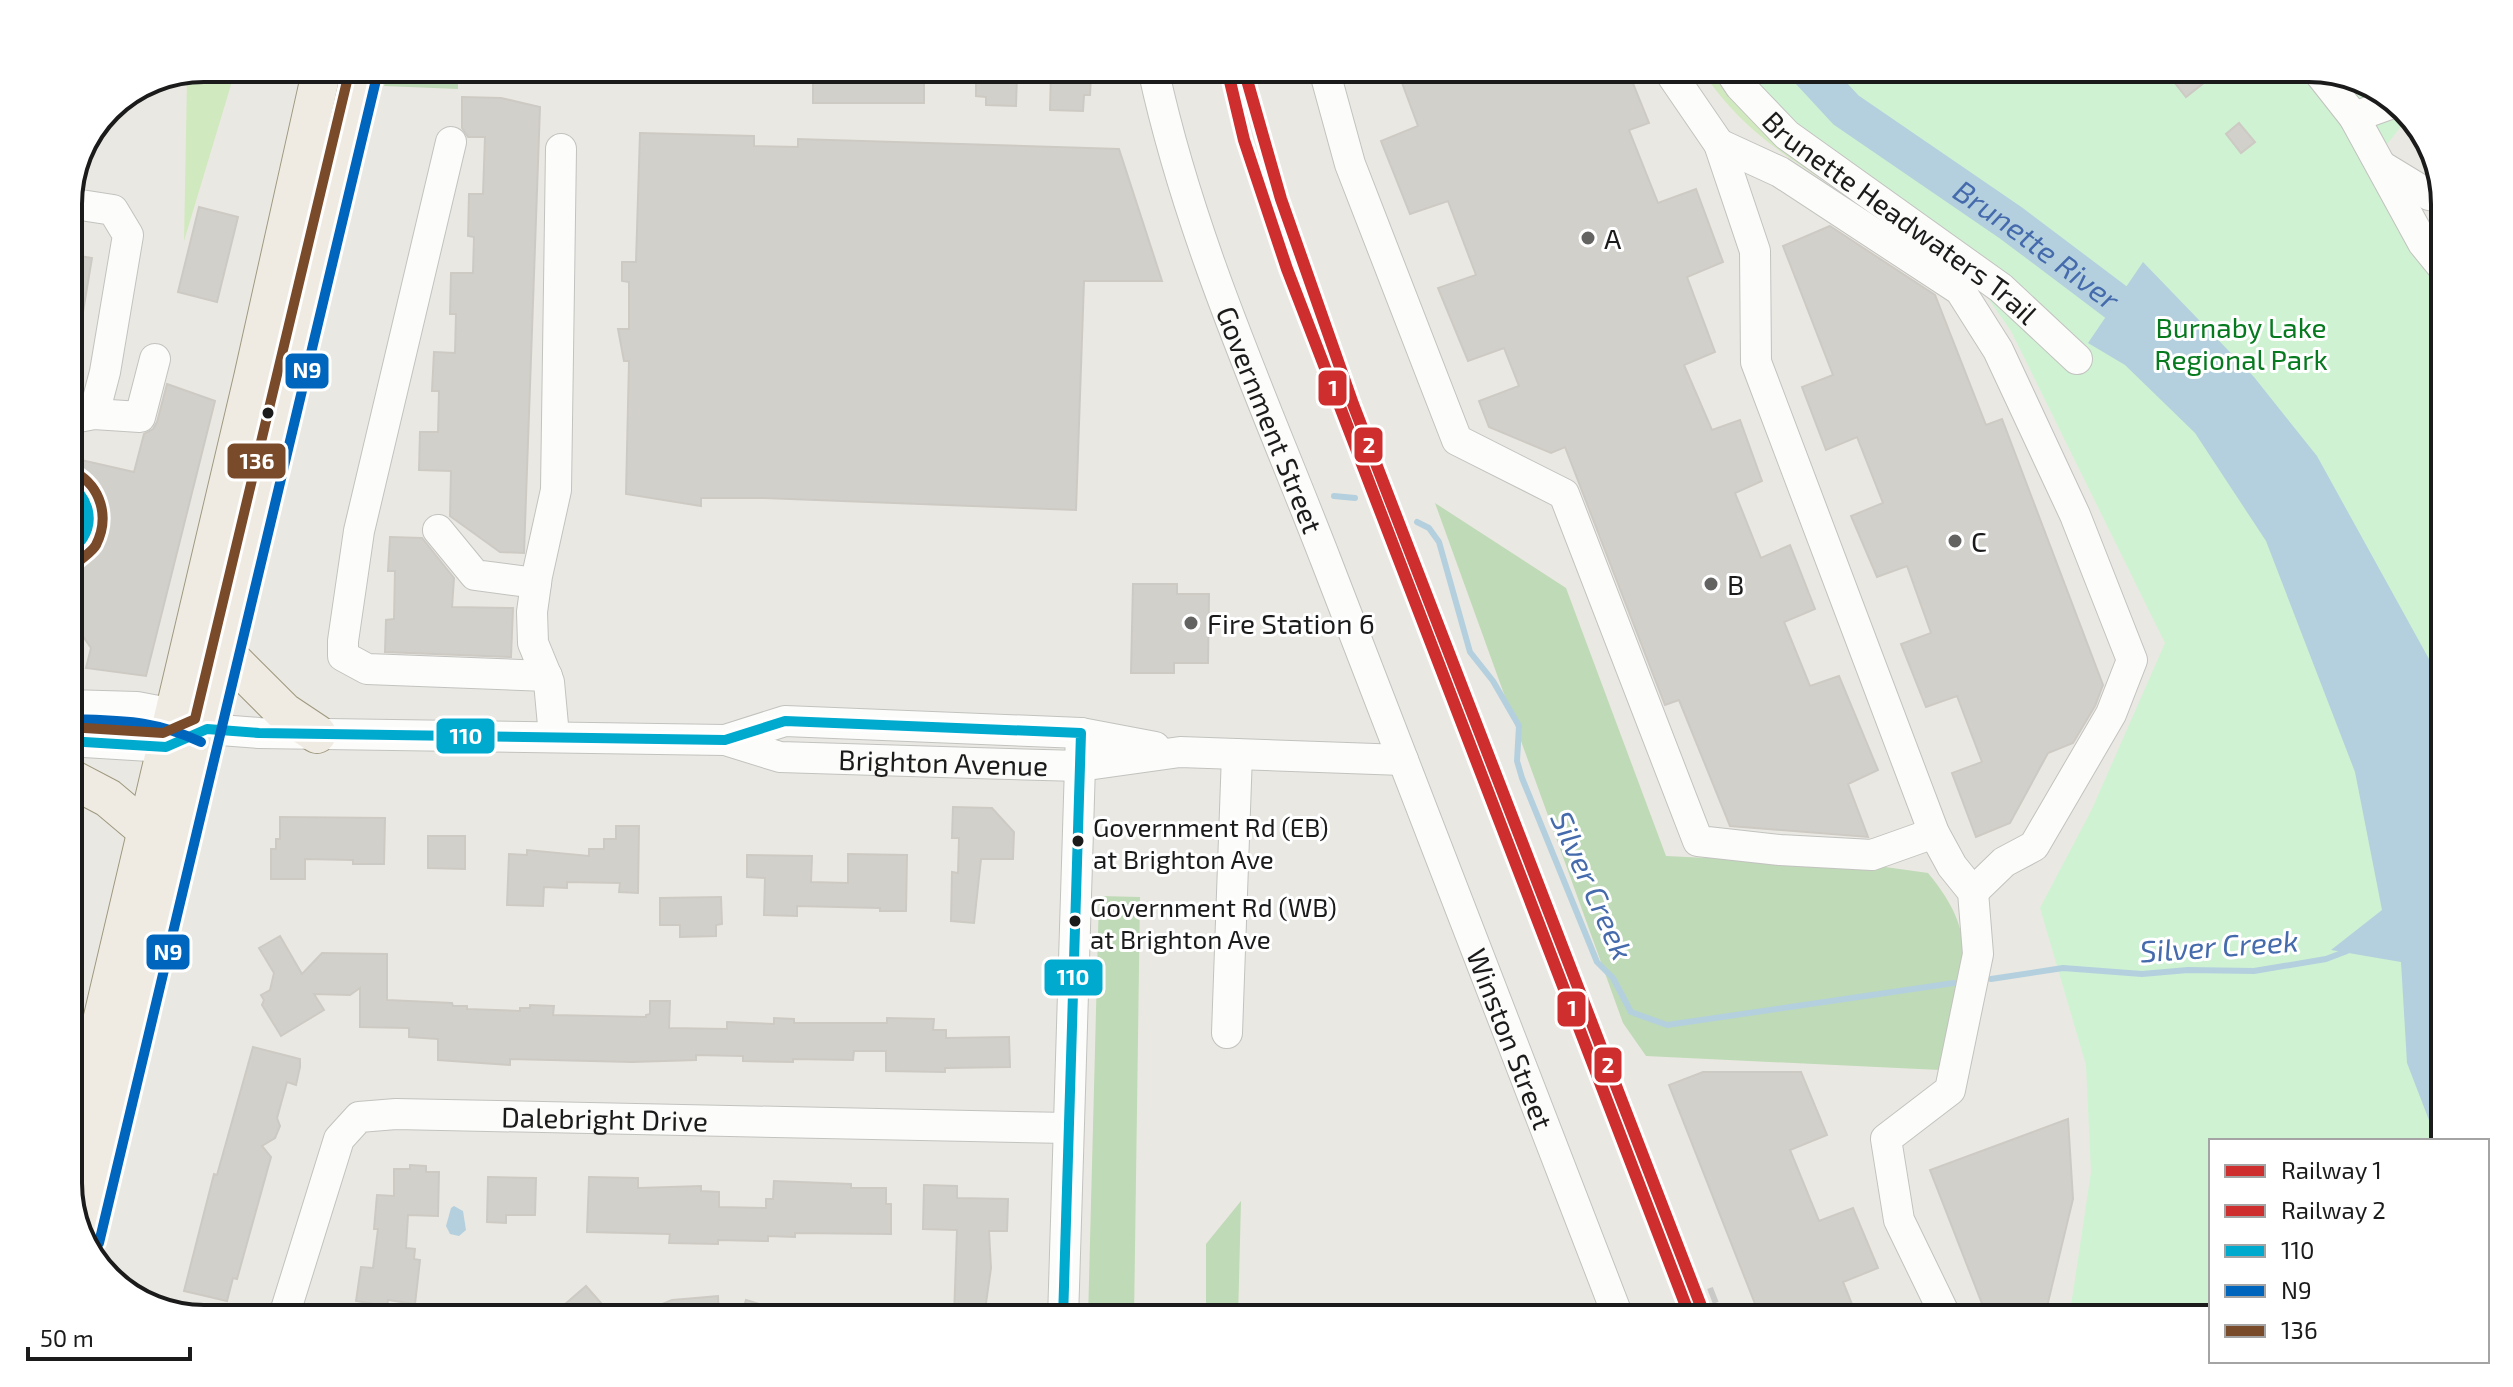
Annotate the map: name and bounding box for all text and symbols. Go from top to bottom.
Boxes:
street label: Brunette Headwaters Trail [1756,104,2045,331]
water label: Brunette River [1947,172,2128,317]
place label: A [1604,221,1622,255]
marker: A [1579,229,1597,247]
street label: Government Street [1210,301,1331,538]
park label: Burnaby Lake Regional Park [2154,310,2328,376]
line badge: N9 [284,352,330,390]
text: N9 [293,356,321,382]
line badge: 1 [1317,369,1348,407]
text: 1 [1328,374,1338,400]
unlabelled marker [260,405,276,421]
line badge: 2 [1353,426,1384,464]
text: 2 [1363,431,1375,457]
line badge: 136 [226,442,287,480]
text: 136 [240,447,274,473]
place label: C [1971,524,1987,558]
marker: C [1946,532,1964,550]
place label: B [1727,567,1744,601]
marker: B [1702,575,1720,593]
place label: Fire Station 6 [1207,606,1375,640]
marker: Fire Station 6 [1182,614,1200,632]
line badge: 110 [435,717,496,755]
text: 110 [450,722,482,748]
street label: Brighton Avenue [838,742,1049,782]
water label: Silver Creek [1544,805,1642,965]
place label: Government Rd (EB) at Brighton Ave [1093,811,1329,874]
marker: Government Rd (EB) at Brighton Ave [1070,833,1086,849]
place label: Government Rd (WB) at Brighton Ave [1090,891,1337,954]
marker: Government Rd (WB) at Brighton Ave [1067,913,1083,929]
water label: Silver Creek [2138,921,2300,969]
line badge: N9 [145,933,191,971]
text: N9 [154,938,182,964]
street label: Winston Street [1460,943,1561,1134]
line badge: 110 [1043,958,1104,997]
text: 110 [1057,963,1089,989]
line badge: 1 [1556,990,1587,1028]
text: 1 [1567,994,1577,1020]
line badge: 2 [1593,1046,1623,1084]
text: 2 [1602,1051,1614,1077]
street label: Dalebright Drive [501,1099,708,1137]
legend [2209,1139,2489,1363]
text: Railway 1 [2281,1155,2382,1184]
text: Railway 2 [2281,1195,2386,1224]
text: 110 [2281,1235,2315,1264]
text: N9 [2281,1275,2312,1304]
scale bar [28,1311,190,1361]
text: 136 [2281,1315,2318,1344]
text: 50 m [40,1323,94,1352]

